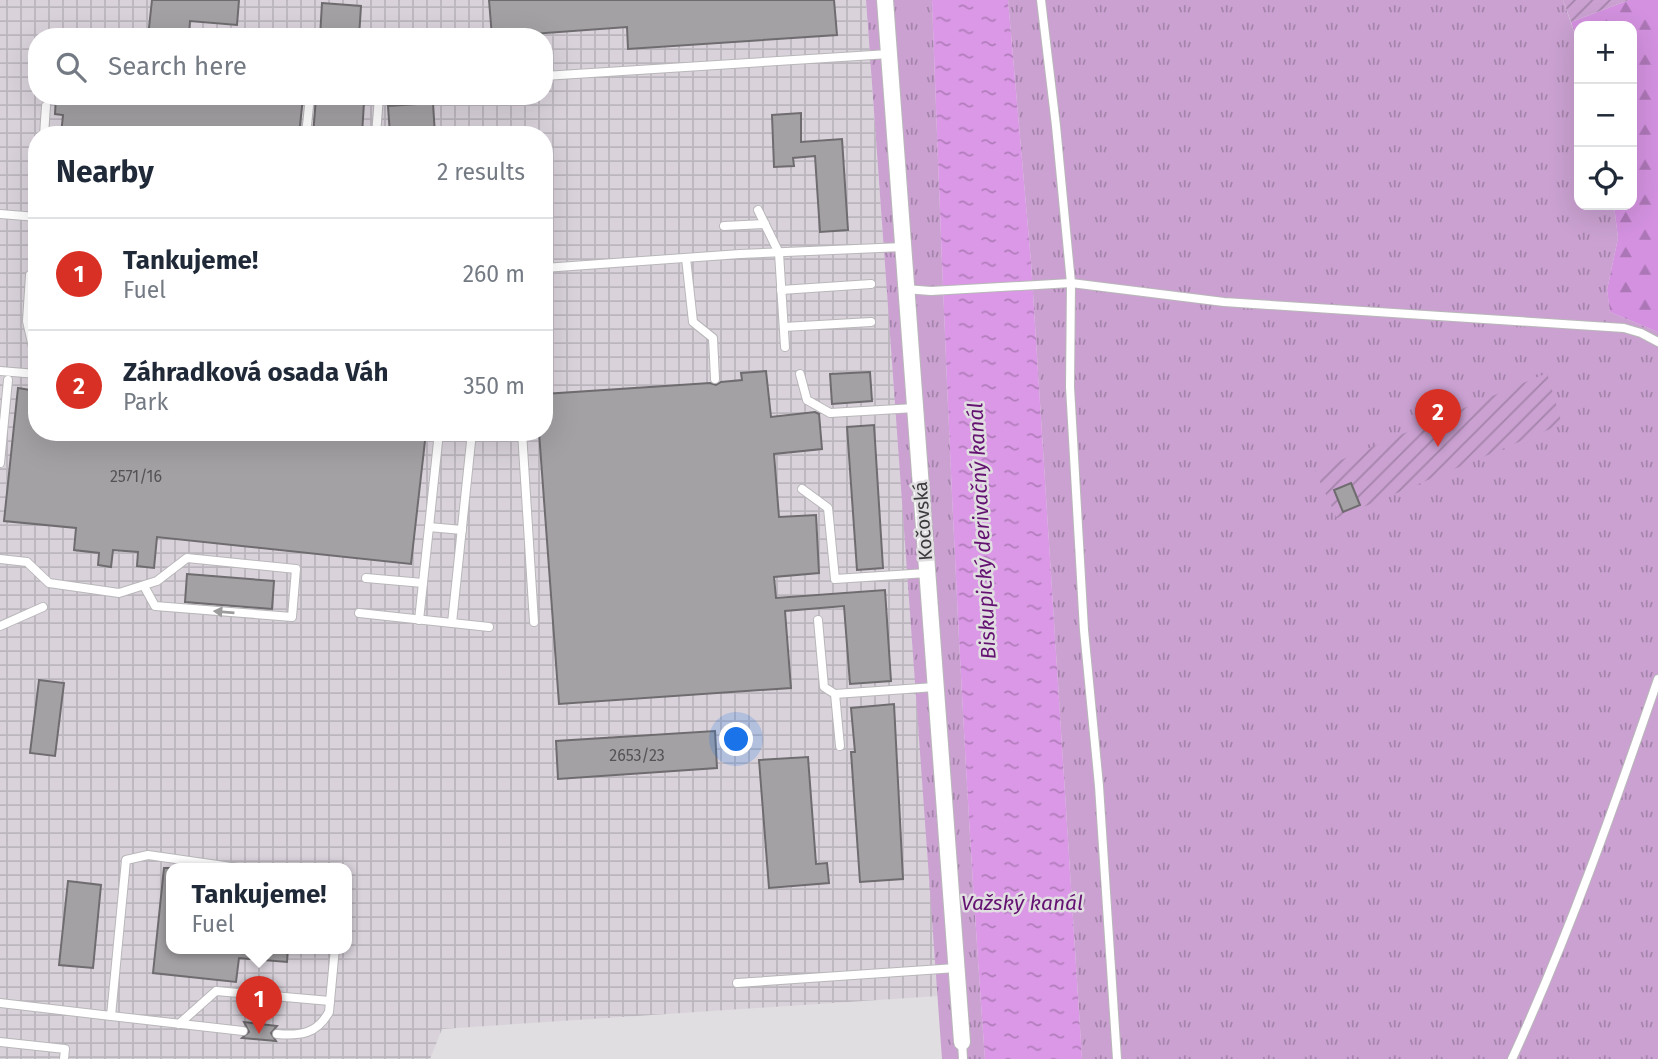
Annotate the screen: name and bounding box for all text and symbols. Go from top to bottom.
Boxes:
map controls [1574,21,1637,210]
button: + [1574,21,1637,84]
search box [28,28,553,105]
icon: search [52,48,90,86]
text: Search here [108,51,247,82]
button: − [1574,84,1637,147]
button: locate [1574,147,1637,210]
text: Nearby [56,154,154,190]
text: 2 results [437,158,525,186]
text: Tankujeme! [123,245,258,276]
text: 1 [74,260,84,288]
text: 260 m [463,260,525,288]
text: Fuel [123,276,166,304]
text: Záhradková osada Váh [123,357,388,388]
text: 2 [73,372,85,400]
text: 350 m [463,372,525,400]
text: Park [123,388,168,416]
pin: 2 [1415,389,1461,447]
water label: Biskupický derivačný kanál [962,402,1002,660]
house number: 2571/16 [110,467,162,486]
street label: Kočovská [909,480,937,562]
one-way arrow [212,606,234,617]
your location [719,722,753,756]
house number: 2653/23 [609,746,665,765]
popup [166,863,352,954]
text: Tankujeme! [191,879,327,910]
water label: Važský kanál [961,890,1083,916]
text: Fuel [191,910,235,938]
pin: 1 [236,976,282,1034]

